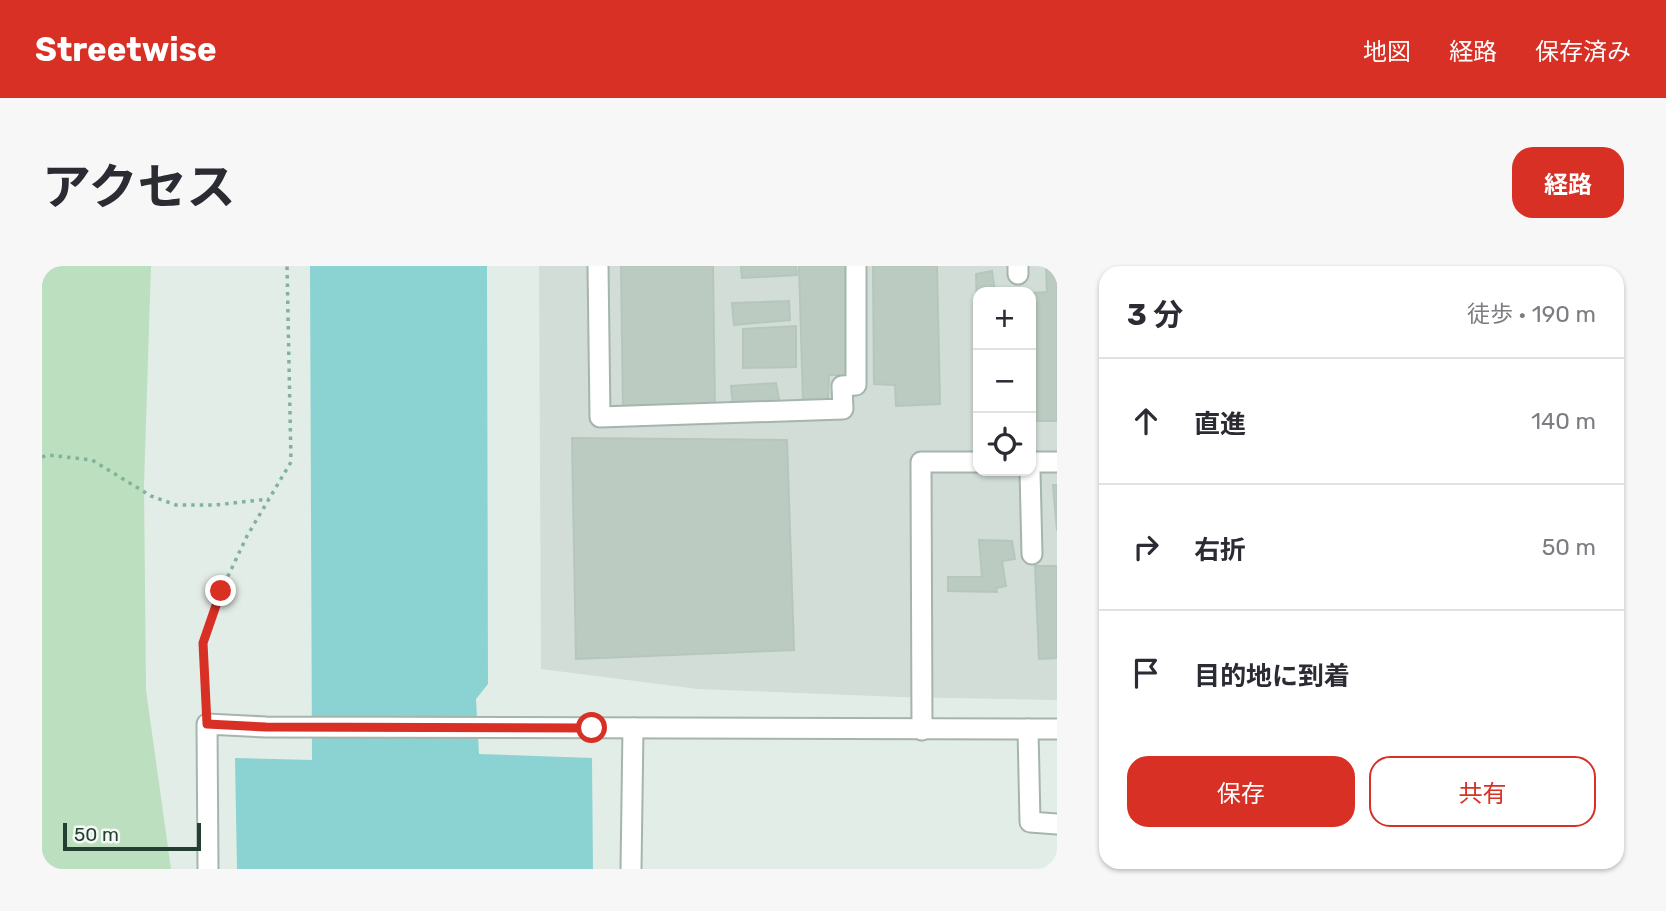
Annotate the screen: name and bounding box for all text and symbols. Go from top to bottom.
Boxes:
text: Streetwise [35,30,217,69]
text: 地図 [1363,38,1411,66]
text: 経路 [1449,38,1497,66]
text: 保存済み [1535,38,1631,66]
button: 経路 [1512,147,1624,218]
text: アクセス [42,158,236,216]
map controls [973,287,1036,476]
button: + [973,287,1036,350]
text: 3 分 [1127,297,1183,333]
text: 徒歩 · 190 m [1467,300,1596,328]
button: − [973,350,1036,413]
icon: ahead [1127,402,1165,440]
text: 140 m [1531,407,1596,435]
text: 直進 [1194,409,1246,440]
button: locate [973,413,1036,476]
icon: right [1127,528,1165,566]
text: 50 m [1542,533,1596,561]
text: 右折 [1194,535,1246,566]
route end [205,575,236,606]
icon: arrive [1127,654,1165,692]
text: 目的地に到着 [1194,661,1350,692]
route start [576,712,607,743]
button: 保存 [1127,756,1355,827]
button: 共有 [1369,756,1596,827]
scale bar [63,820,201,852]
text: 50 m [74,823,119,846]

